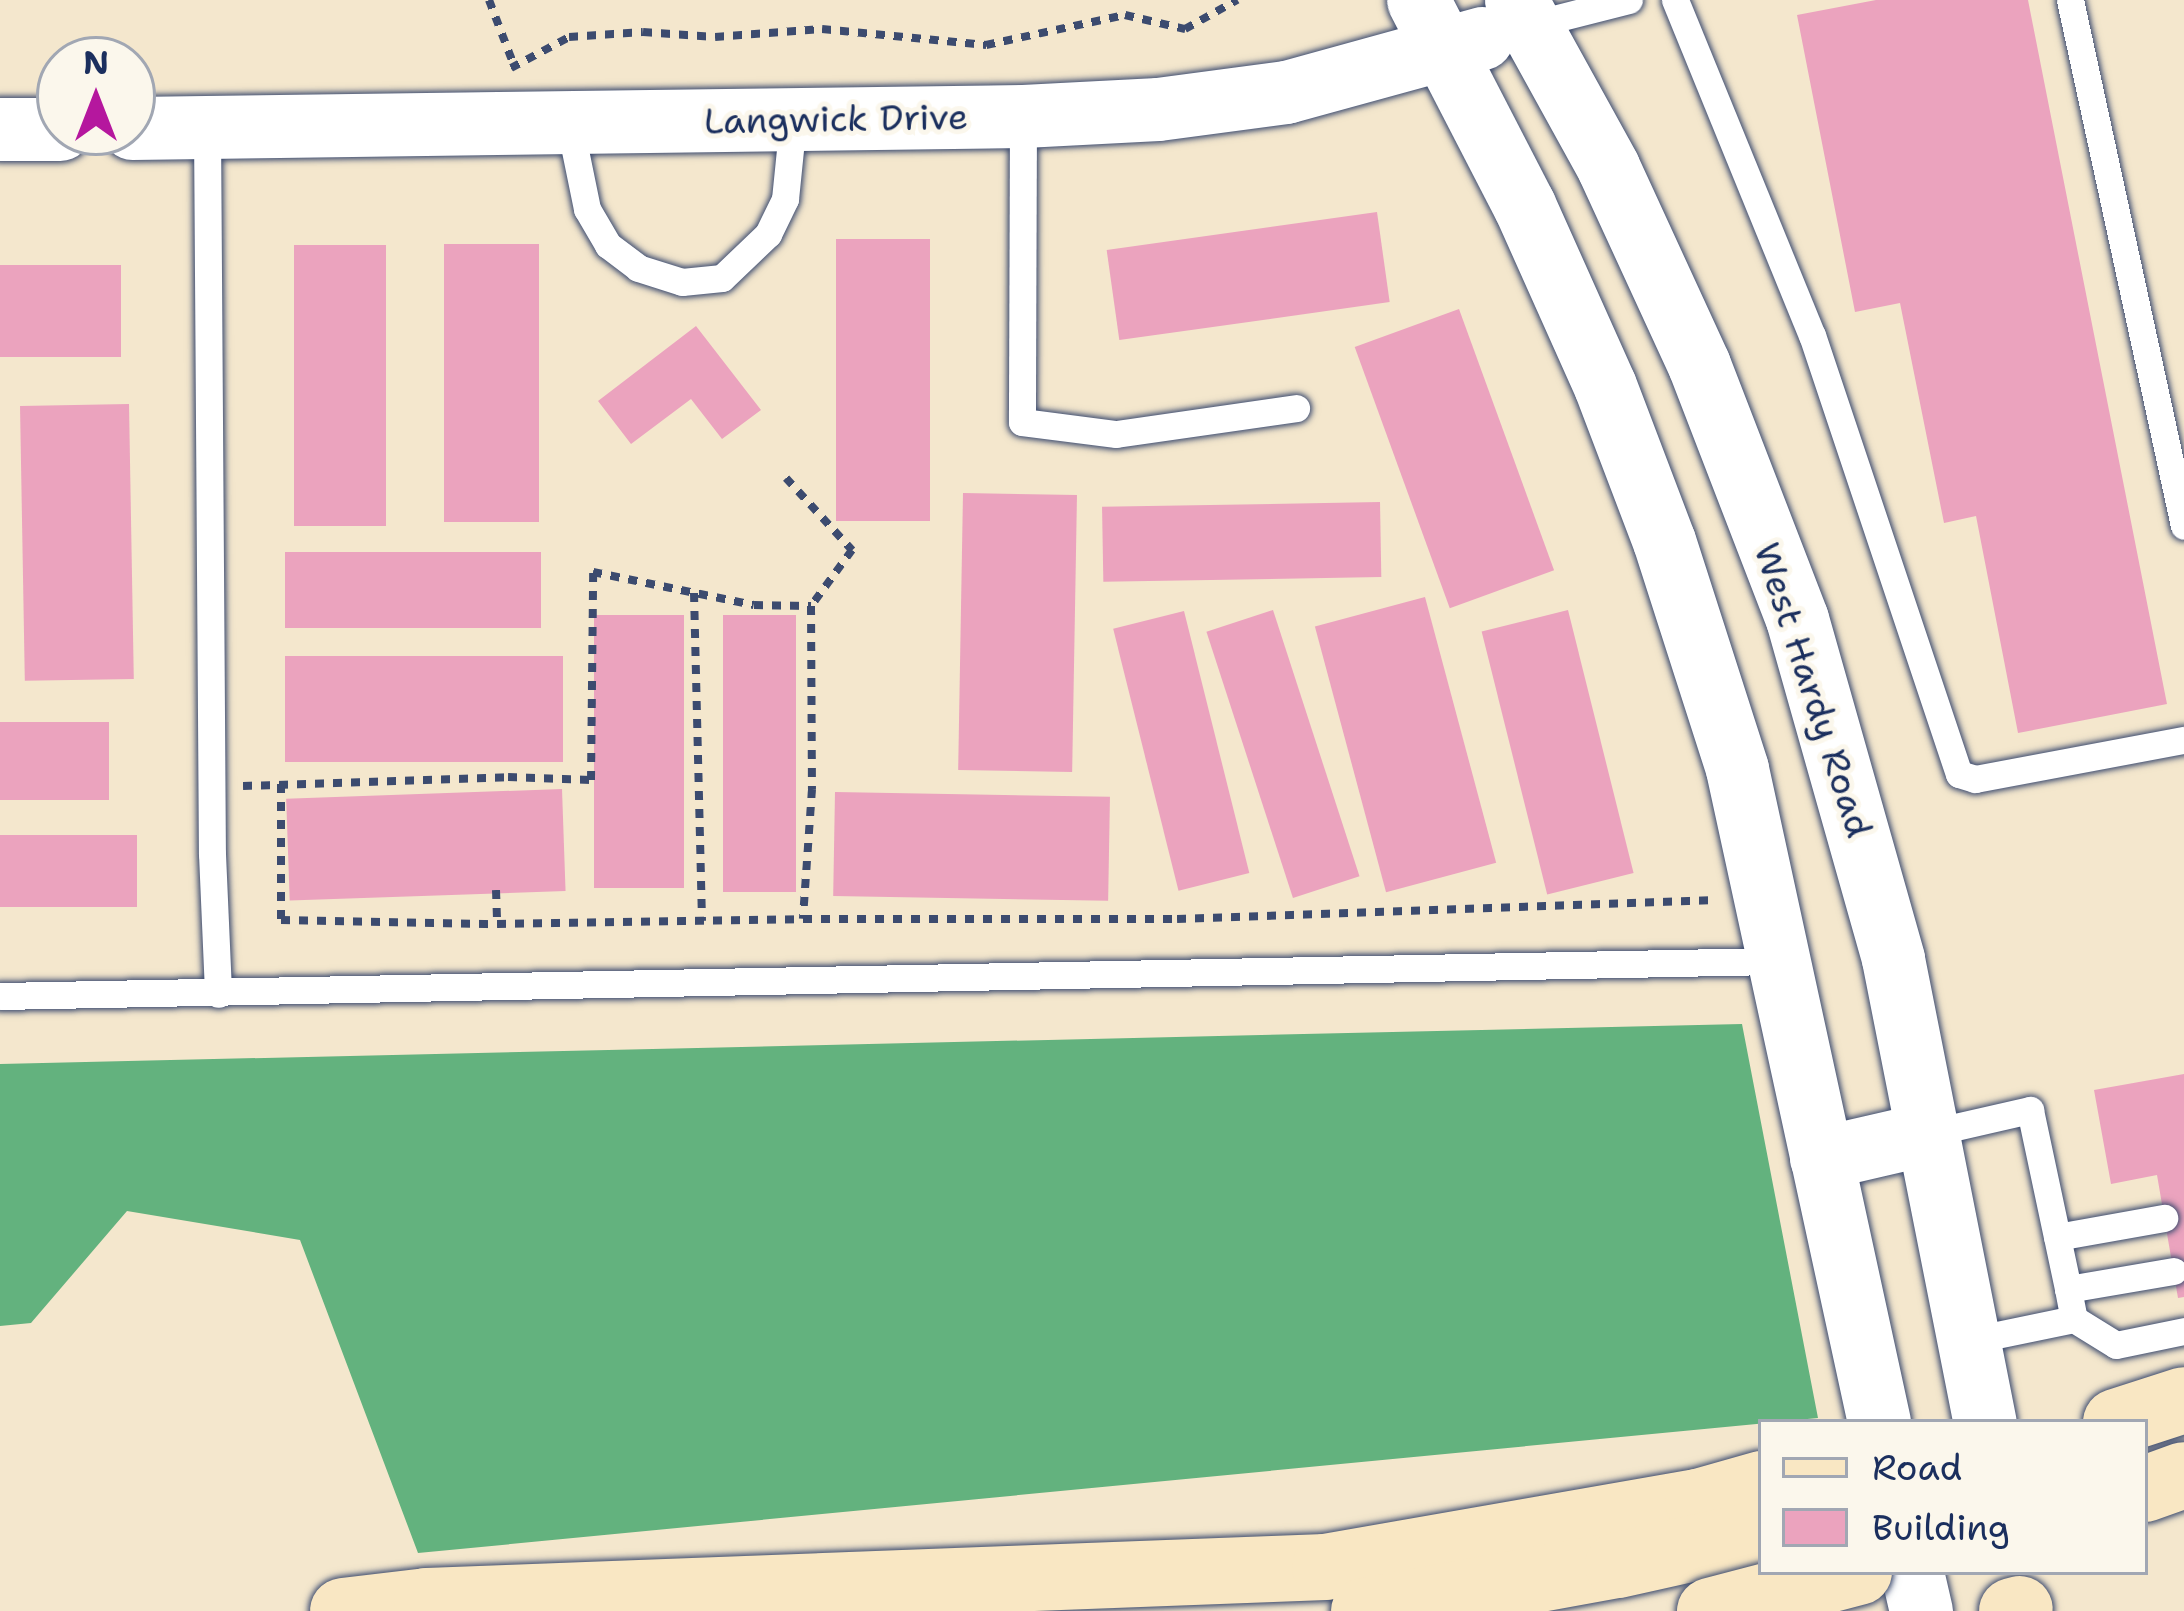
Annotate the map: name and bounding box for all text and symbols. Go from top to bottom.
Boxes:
north arrow [36,36,156,156]
text: N [83,40,109,85]
street label: Langwick Drive [703,95,969,143]
street label: West Hardy Road [1745,537,1881,843]
legend [1758,1419,2148,1575]
text: Road [1872,1443,1962,1492]
text: Building [1872,1503,2010,1552]

